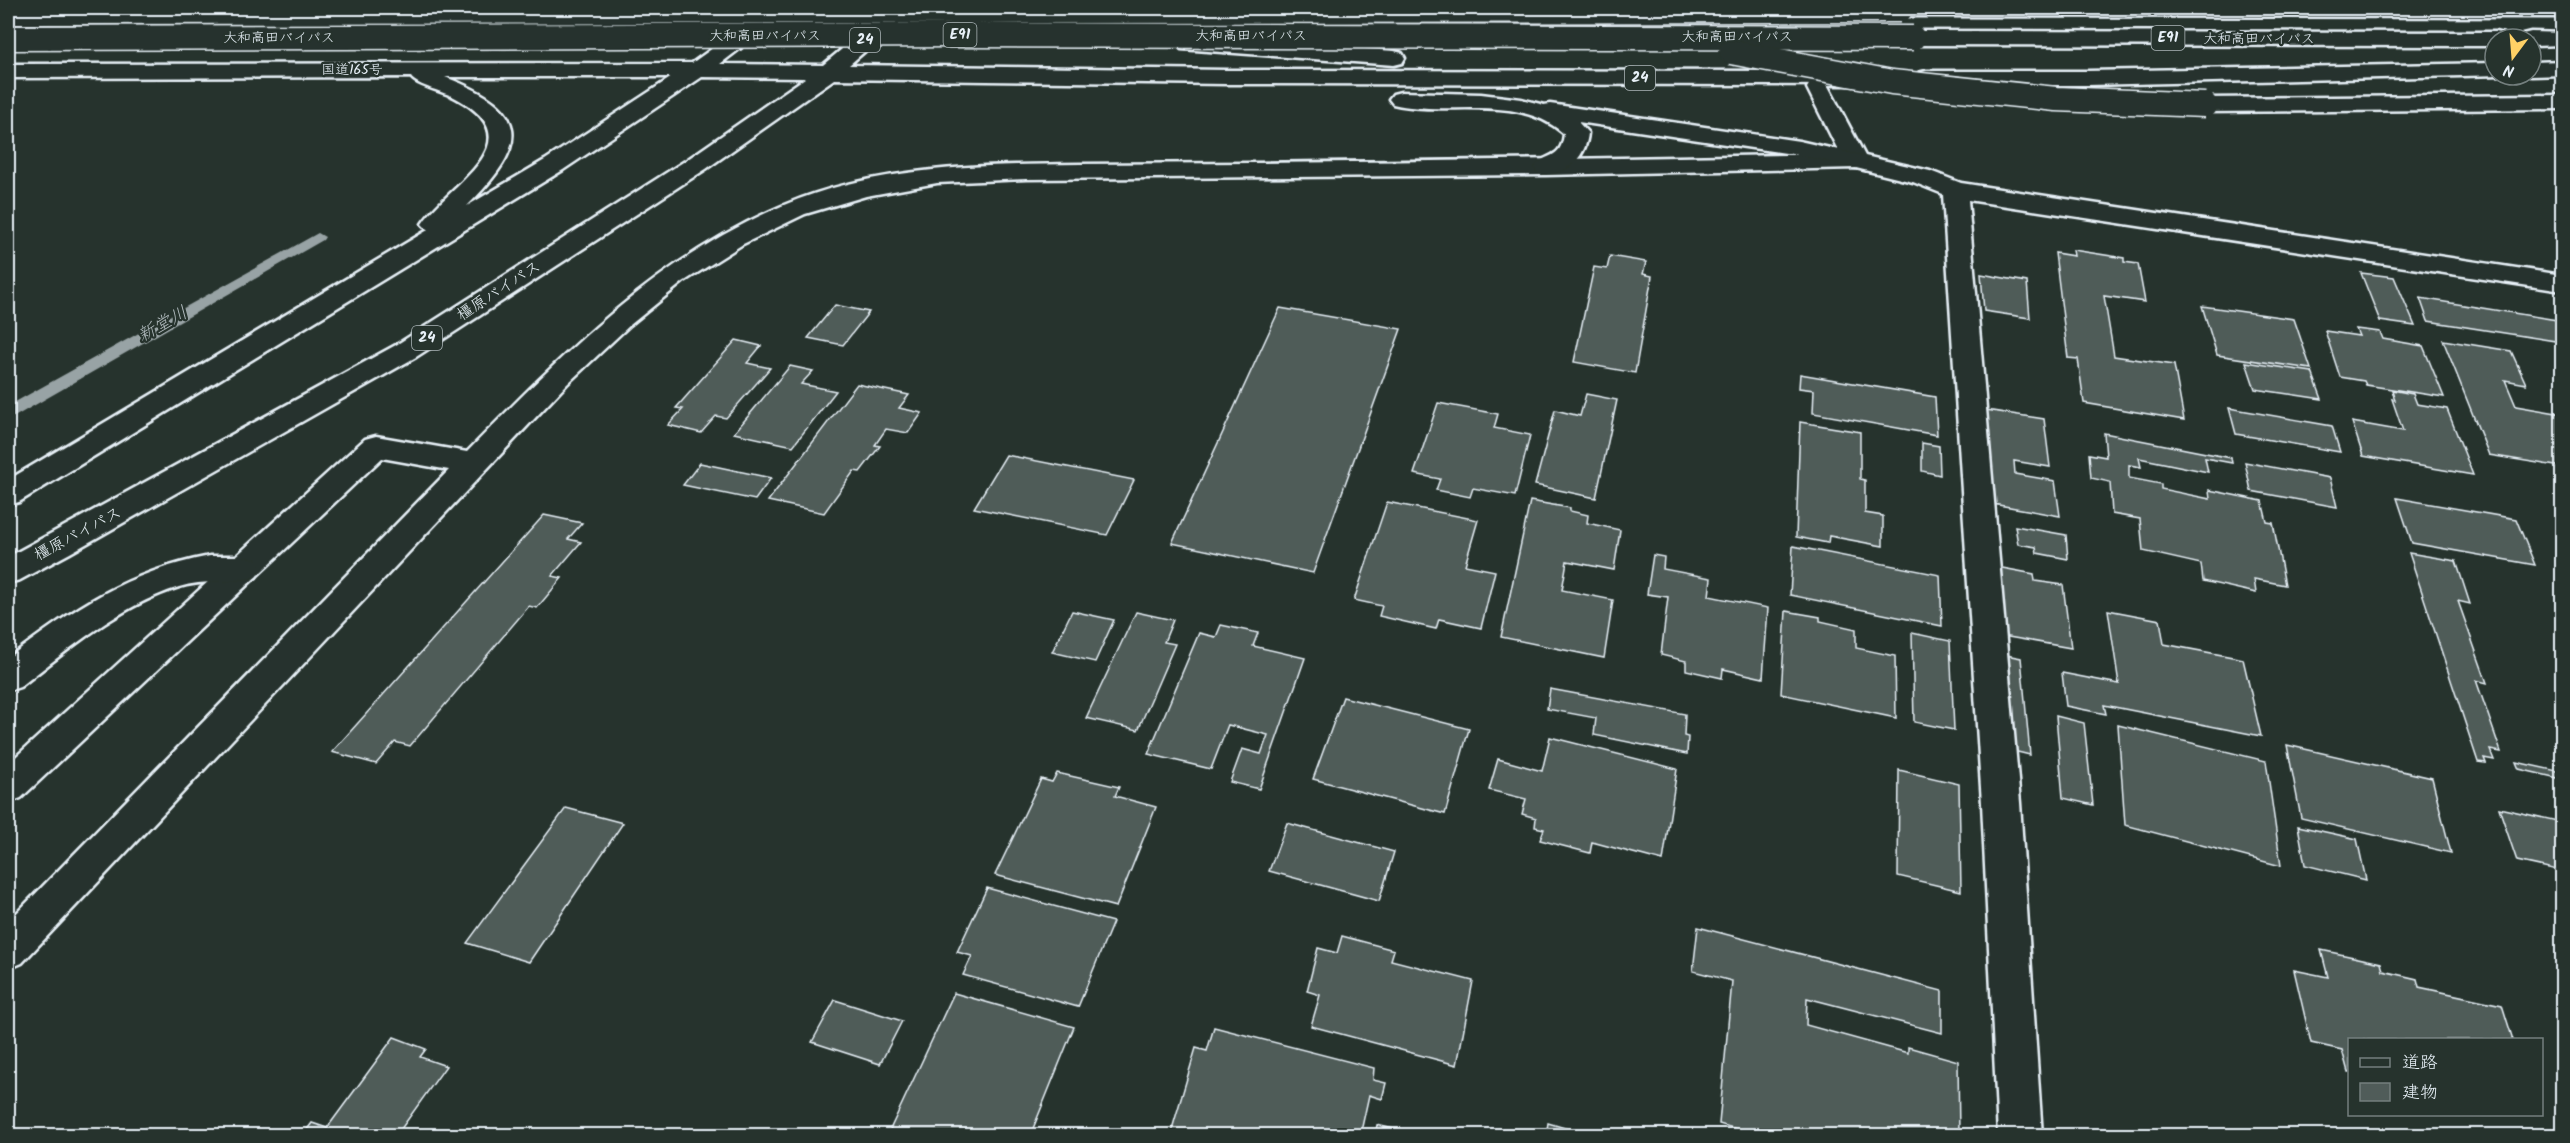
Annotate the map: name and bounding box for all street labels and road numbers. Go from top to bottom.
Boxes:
road number: E91 [944,23,976,47]
street label: 大和高田バイパス [709,25,821,47]
street label: 大和高田バイパス [1195,25,1307,47]
street label: 大和高田バイパス [1681,26,1793,48]
road number: E91 [2152,26,2184,50]
street label: 大和高田バイパス [223,27,335,49]
road number: 24 [850,28,880,52]
street label: 大和高田バイパス [2203,28,2315,50]
street label: 国道165号 [321,59,383,81]
road number: 24 [1625,66,1655,90]
street label: 橿原バイパス [452,254,546,328]
road number: 24 [412,326,442,350]
street label: 橿原バイパス [30,501,126,567]

